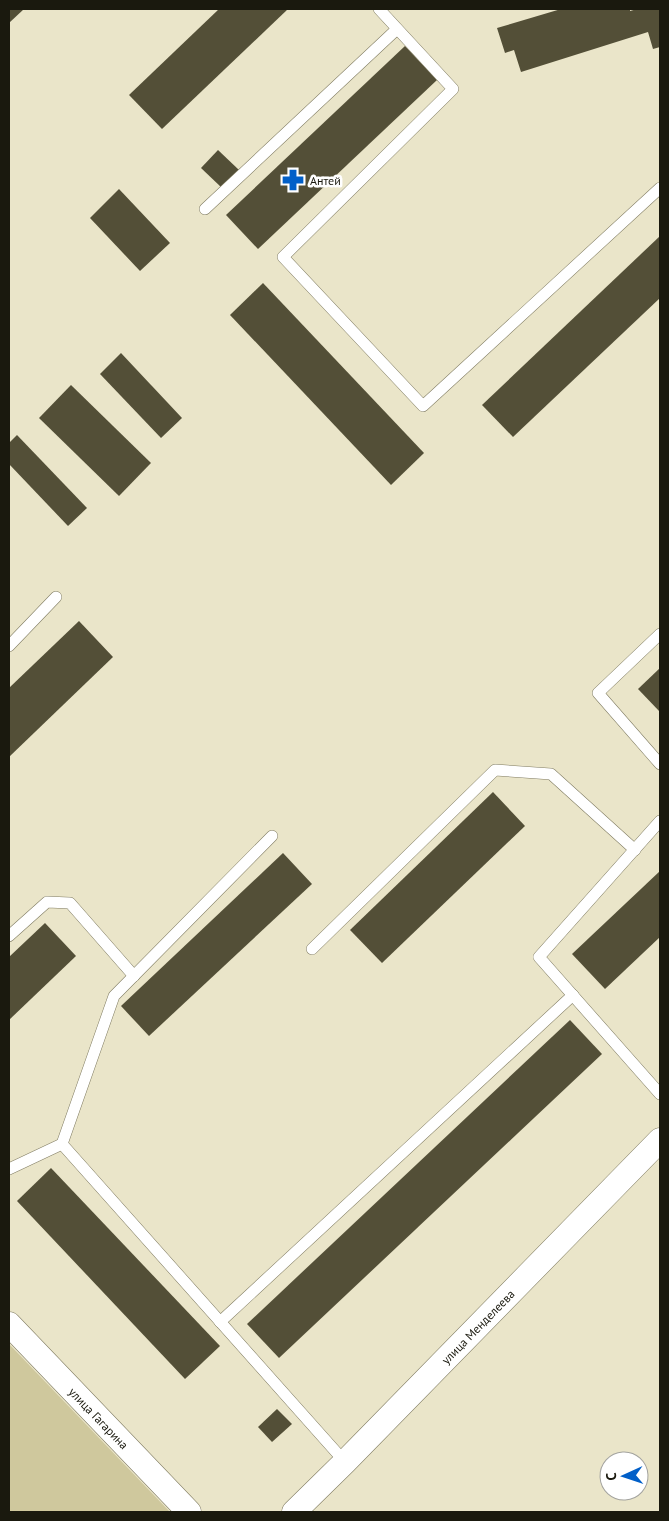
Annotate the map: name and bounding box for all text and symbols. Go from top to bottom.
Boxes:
pharmacy icon: Антей [280,167,306,193]
place label: Антей [310,173,341,188]
street label: улица Менделеева [438,1286,517,1367]
street label: улица Гагарина [66,1384,132,1452]
north arrow [599,1451,649,1501]
text: С [602,1472,620,1481]

